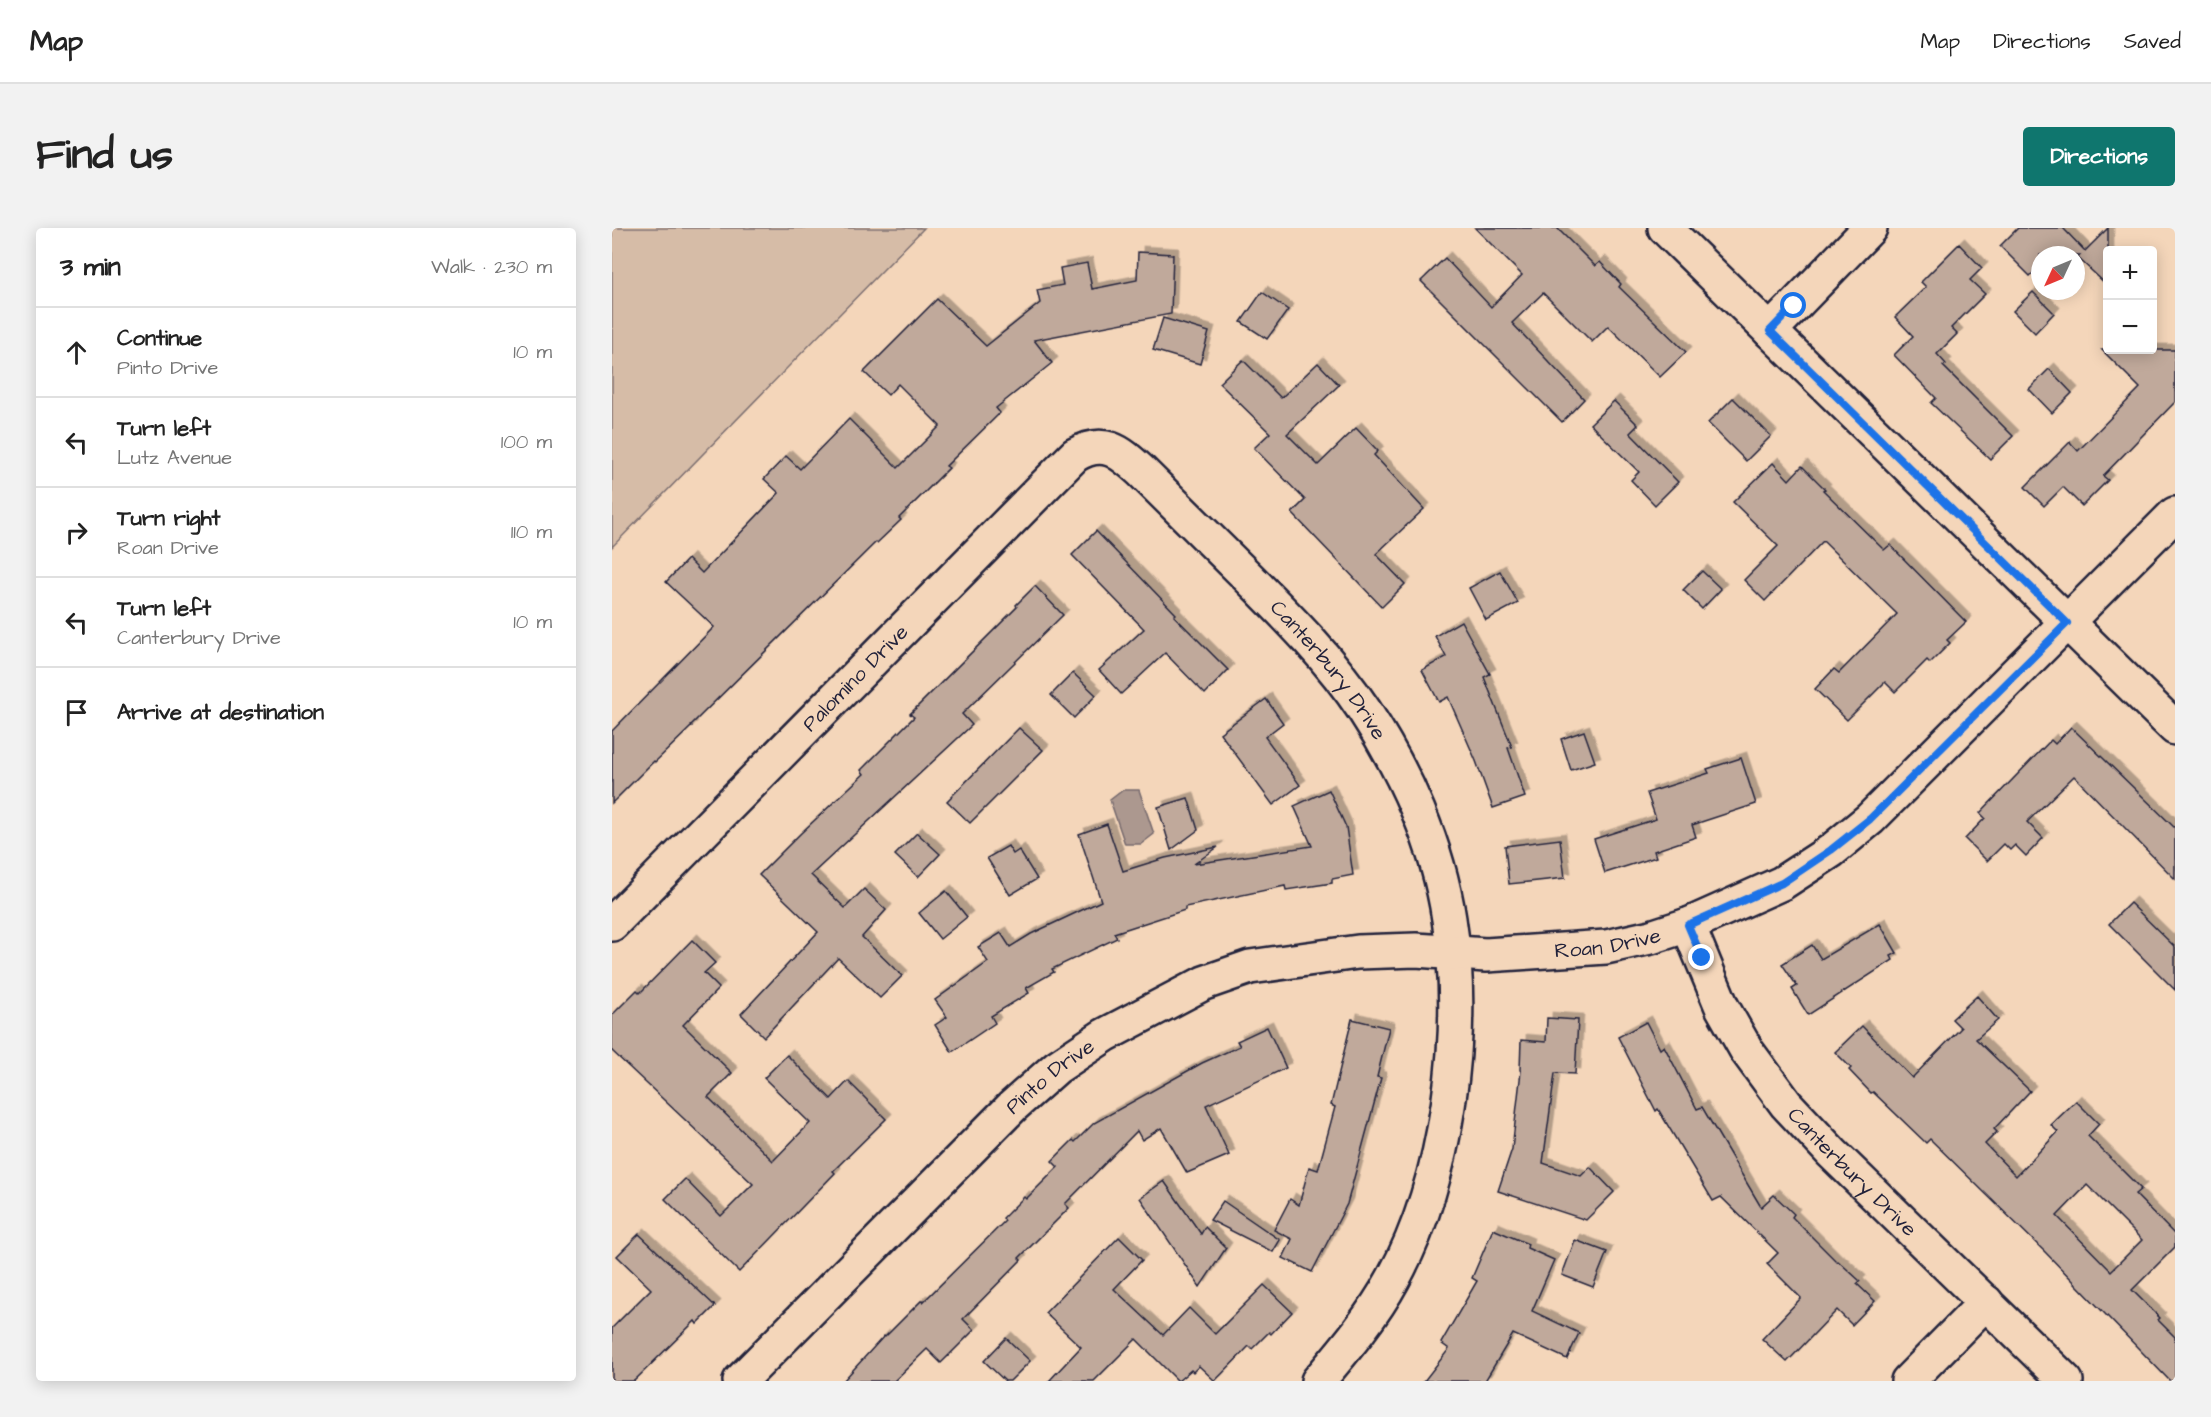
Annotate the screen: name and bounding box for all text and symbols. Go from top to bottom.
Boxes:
text: Map [30,22,83,61]
text: Map [1920,27,1960,56]
text: Directions [1993,27,2091,56]
text: Saved [2124,27,2181,56]
text: Find us [36,127,173,185]
button: Directions [2023,127,2175,186]
north arrow [2031,246,2085,300]
map controls [2103,246,2157,354]
button: + [2103,246,2157,300]
text: 3 min [60,249,121,285]
text: Walk · 230 m [431,253,552,281]
route start [1780,292,1806,318]
button: − [2103,300,2157,354]
text: Continue [117,323,202,354]
icon: ahead [60,336,93,369]
text: 10 m [513,338,552,366]
text: Pinto Drive [117,354,218,382]
text: Turn left [117,413,211,444]
icon: left [60,426,93,459]
text: 100 m [501,428,552,456]
text: Lutz Avenue [117,444,232,472]
text: Turn right [117,503,220,534]
icon: right [60,516,93,549]
text: 110 m [511,518,552,546]
text: Roan Drive [117,534,219,562]
text: Turn left [117,593,211,624]
street label: Canterbury Drive [1264,593,1394,745]
icon: left [60,606,93,639]
text: 10 m [513,608,552,636]
street label: Palomino Drive [796,618,915,738]
text: Canterbury Drive [117,624,281,652]
icon: arrive [60,696,93,729]
text: Arrive at destination [117,697,324,728]
street label: Roan Drive [1554,920,1664,965]
route end [1688,944,1714,970]
street label: Pinto Drive [999,1032,1100,1121]
street label: Canterbury Drive [1781,1100,1924,1243]

